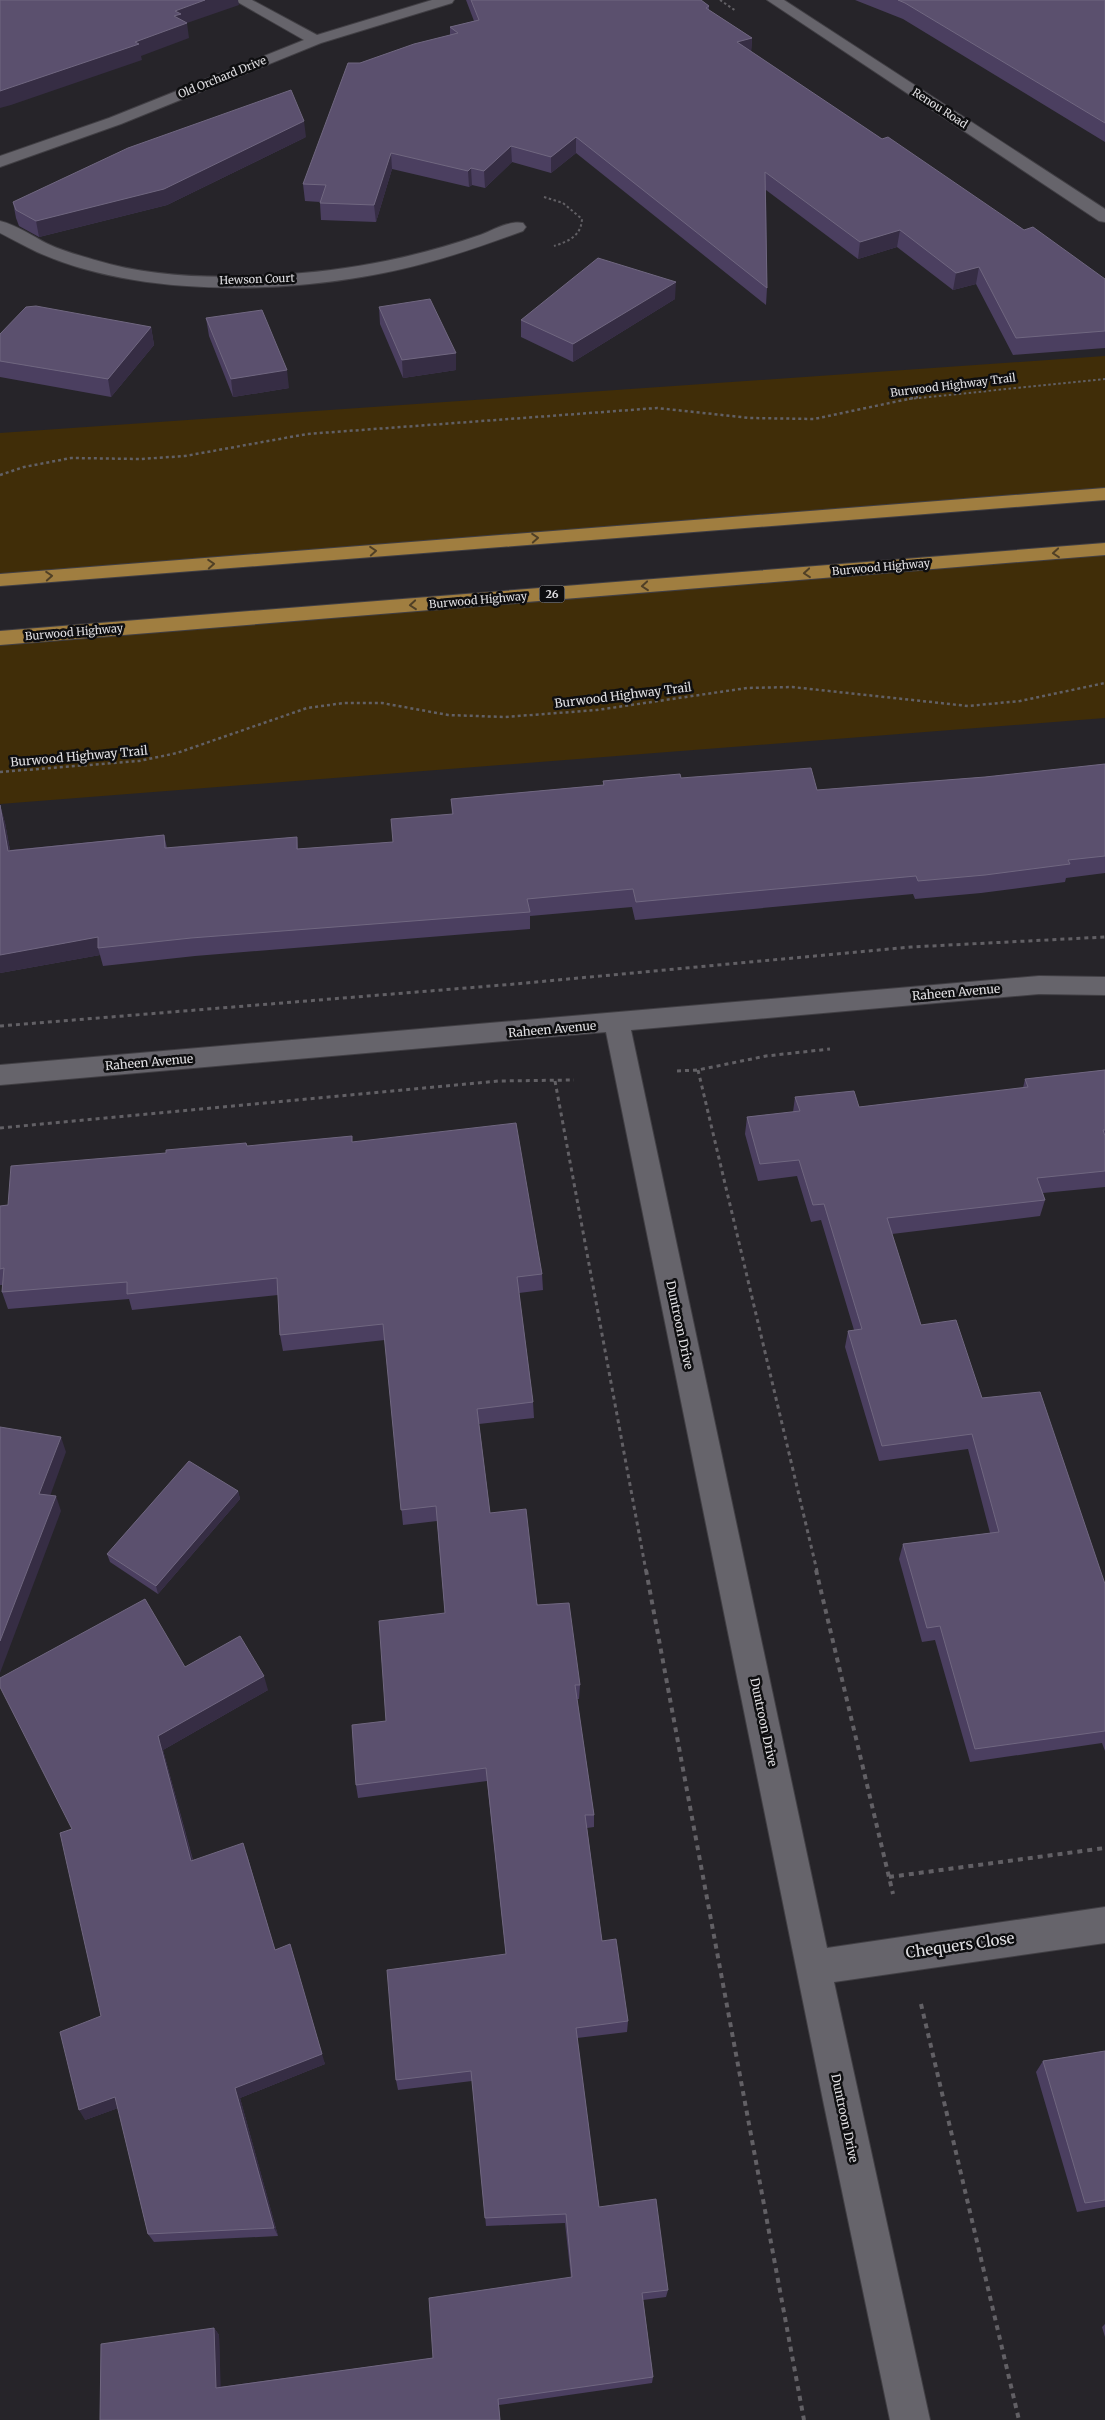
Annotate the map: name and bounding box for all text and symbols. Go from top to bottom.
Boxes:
street label: Old Orchard Drive [176,53,268,101]
street label: Renou Road [910,85,971,131]
street label: Hewson Court [219,271,295,287]
street label: Burwood Highway Trail [889,370,1017,400]
one-way arrow [531,533,539,544]
one-way arrow [369,546,377,557]
one-way arrow [1052,548,1060,559]
street label: Burwood Highway [831,556,931,578]
one-way arrow [207,558,215,569]
one-way arrow [803,568,811,579]
one-way arrow [45,571,53,582]
one-way arrow [641,581,649,592]
road number: 26 [540,586,564,602]
street label: Burwood Highway [428,589,528,611]
one-way arrow [409,599,417,610]
street label: Burwood Highway [24,621,124,643]
street label: Burwood Highway Trail [554,679,693,711]
street label: Burwood Highway Trail [10,742,149,769]
street label: Raheen Avenue [911,981,1001,1003]
street label: Raheen Avenue [507,1018,597,1040]
street label: Raheen Avenue [104,1051,194,1073]
street label: Duntroon Drive [663,1279,697,1371]
street label: Duntroon Drive [747,1676,781,1768]
street label: Chequers Close [904,1928,1016,1962]
street label: Duntroon Drive [828,2072,862,2164]

